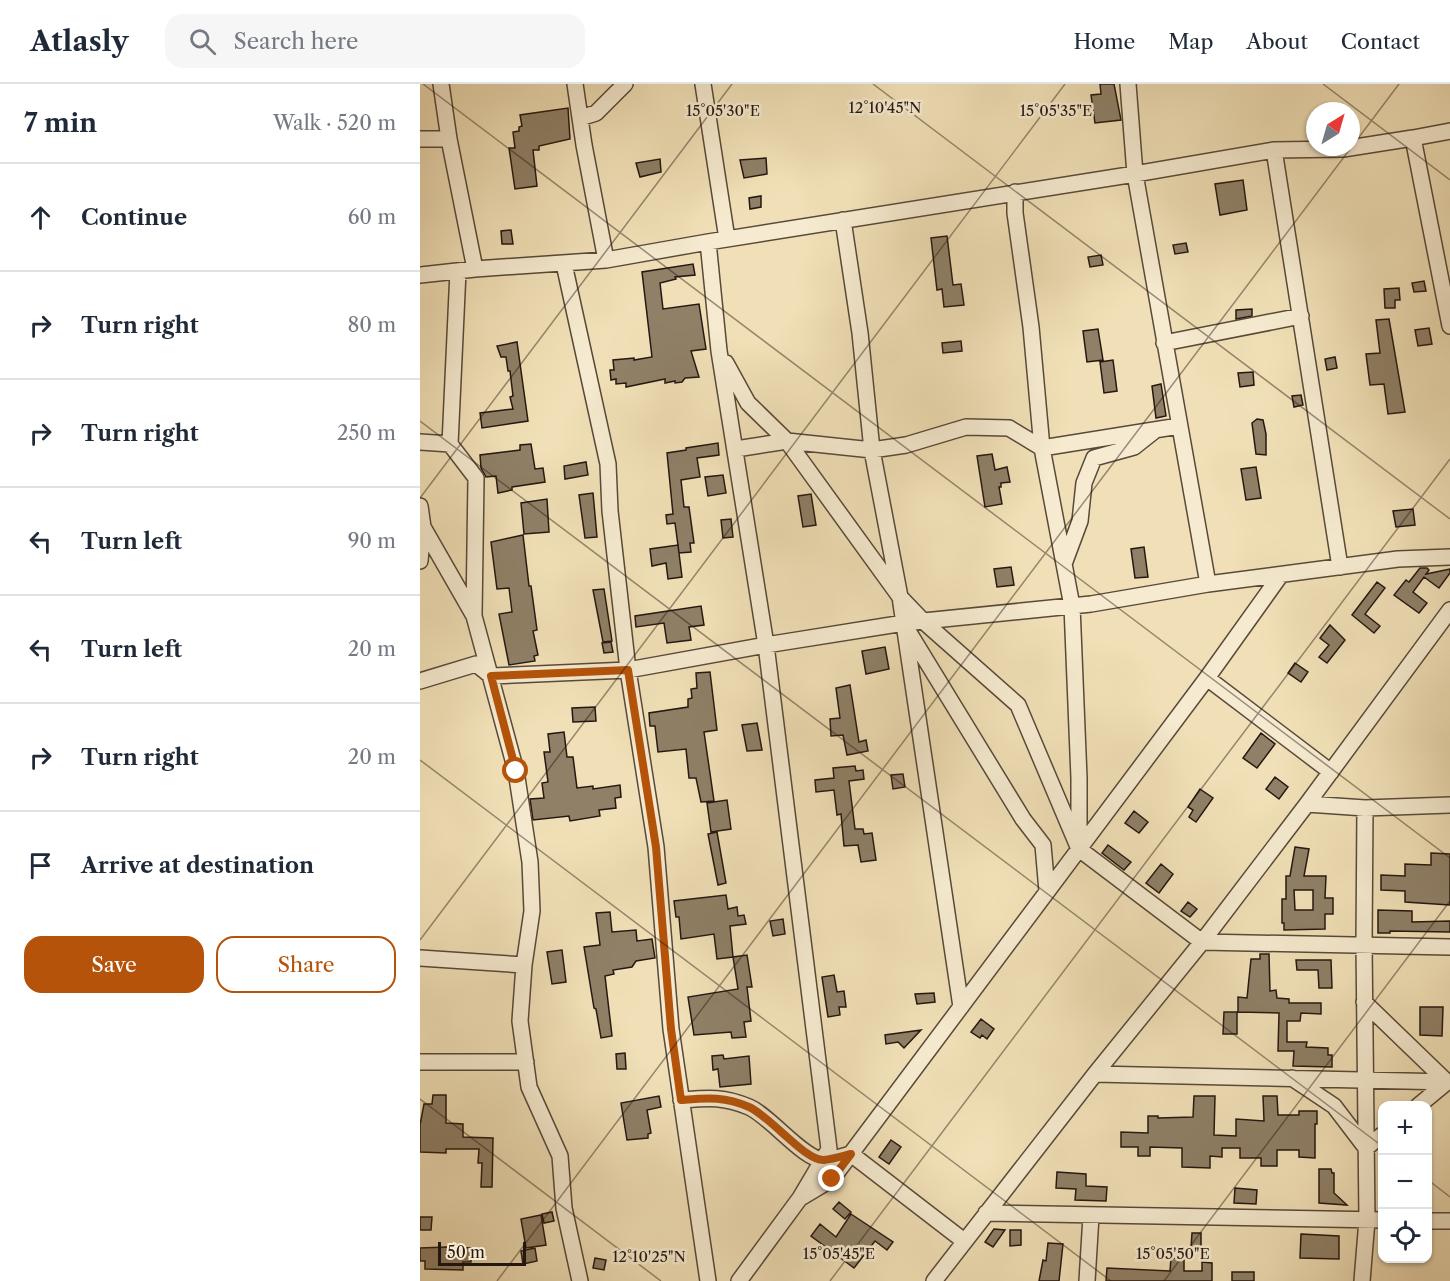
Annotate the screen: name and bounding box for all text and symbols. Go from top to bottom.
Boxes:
search box [165,14,585,68]
text: Atlasly [30,24,129,58]
icon: search [186,25,219,58]
text: Search here [234,28,358,55]
text: Home [1074,29,1135,54]
text: Map [1168,29,1213,54]
text: About [1246,29,1308,54]
text: Contact [1341,29,1420,54]
text: 12°10'45"N [849,98,921,117]
text: 15°05'30"E [686,101,760,120]
text: 15°05'35"E [1020,101,1092,120]
north arrow [1306,102,1360,156]
text: 7 min [24,107,97,139]
text: Walk · 520 m [273,111,396,135]
icon: ahead [24,201,57,234]
text: Continue [81,204,187,231]
text: 60 m [348,205,396,229]
icon: right [24,309,57,342]
text: Turn right [81,312,199,339]
text: 80 m [348,313,396,337]
icon: right [24,417,57,450]
text: Turn right [81,420,199,447]
text: 250 m [337,421,396,445]
icon: left [24,525,57,558]
text: Turn left [81,528,182,555]
text: 90 m [348,529,396,553]
icon: left [24,633,57,666]
text: Turn left [81,636,182,663]
text: 20 m [348,637,396,661]
icon: right [24,741,57,774]
text: Turn right [81,744,199,771]
text: 20 m [348,745,396,769]
route start [502,757,528,783]
icon: arrive [24,849,57,882]
text: Arrive at destination [81,852,314,879]
button: Save [24,936,204,993]
button: Share [216,936,396,993]
map controls [1378,1101,1432,1263]
button: + [1378,1101,1432,1155]
button: − [1378,1155,1432,1209]
route end [818,1165,844,1191]
button: locate [1378,1209,1432,1263]
scale bar [438,1239,526,1266]
text: 50 m [447,1242,485,1262]
text: 15°05'45"E [803,1244,875,1263]
text: 15°05'50"E [1136,1244,1210,1263]
text: 12°10'25"N [612,1247,686,1266]

